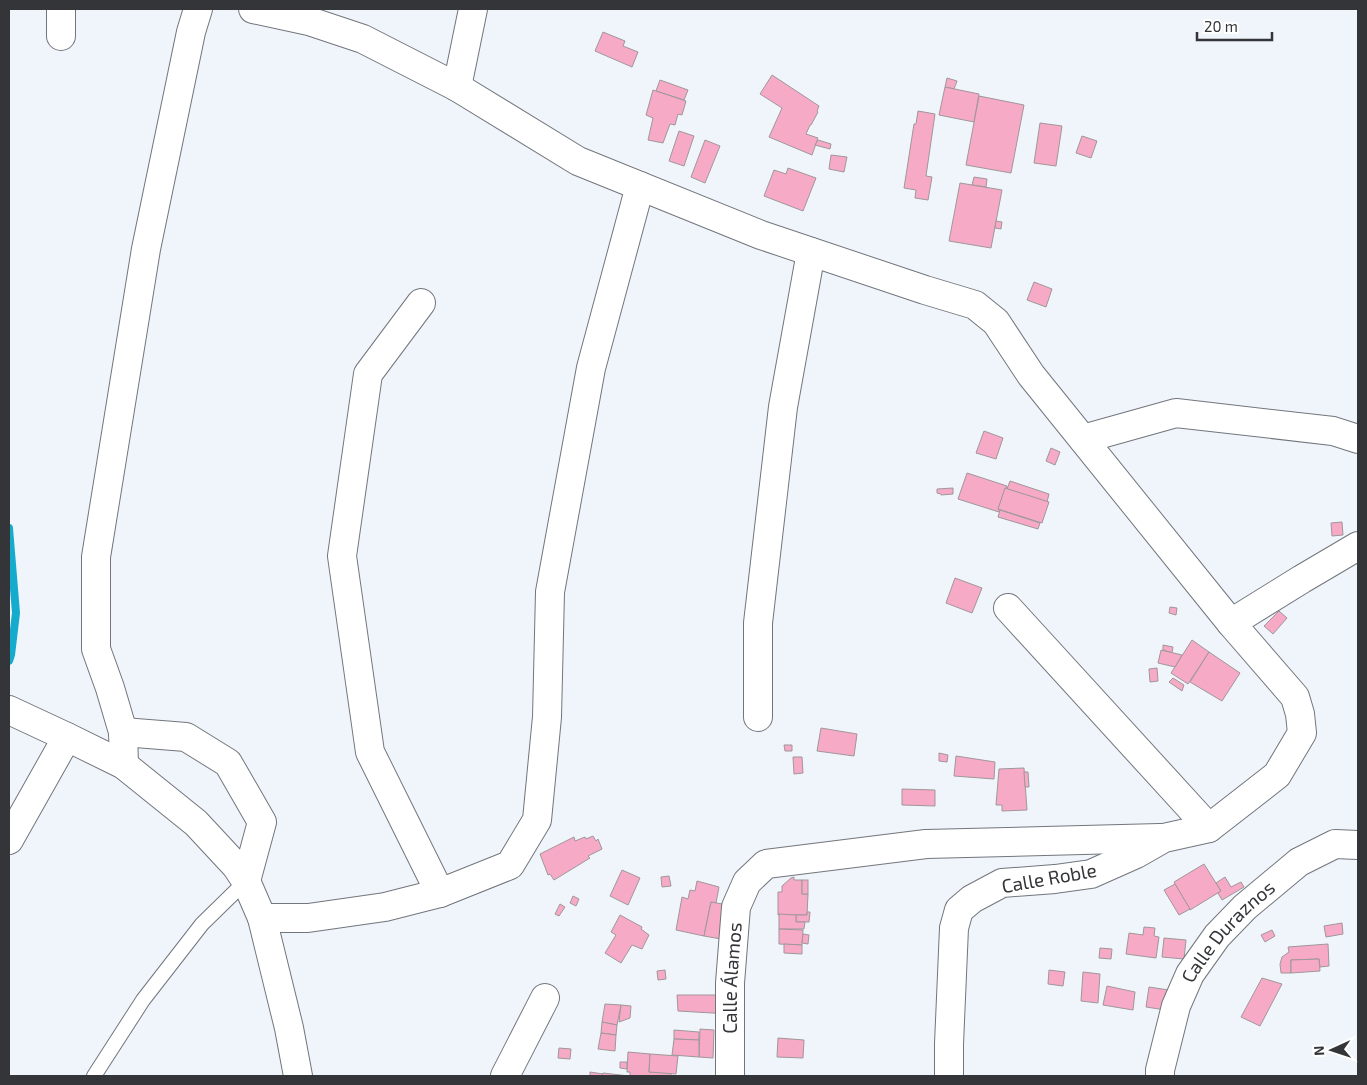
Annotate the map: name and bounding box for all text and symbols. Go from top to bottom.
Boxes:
scale bar [1197,10,1272,42]
text: 20 m [1204,17,1238,35]
street label: Calle Roble [1000,858,1098,897]
street label: Calle Duraznos [1176,875,1279,986]
street label: Calle Álamos [718,921,746,1034]
north arrow [1307,1025,1357,1075]
text: N [1310,1045,1327,1056]

